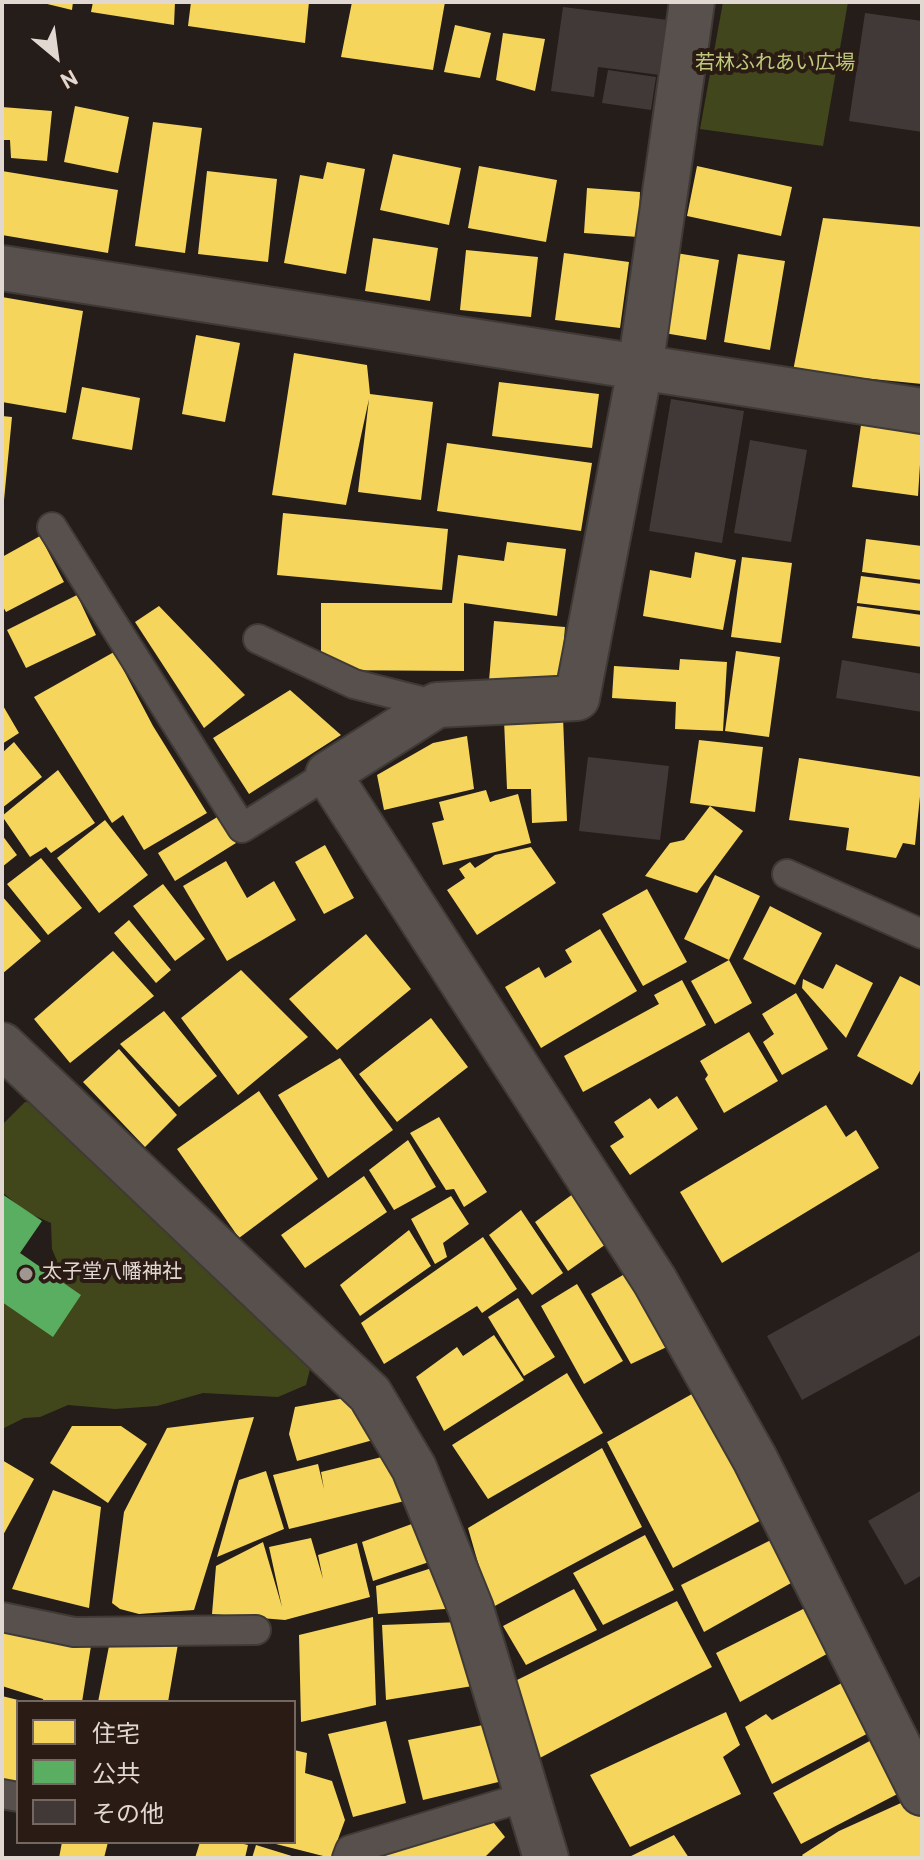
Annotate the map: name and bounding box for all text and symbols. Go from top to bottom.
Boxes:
north arrow [16,16,96,96]
park label: 若林ふれあい広場 [695,53,855,77]
text: N [54,62,81,93]
place label: 太子堂八幡神社 [42,1262,182,1286]
marker: 太子堂八幡神社 [17,1265,35,1283]
legend [16,1700,296,1844]
text: 住宅 [92,1721,140,1751]
text: 公共 [92,1761,140,1791]
text: その他 [92,1801,164,1831]

